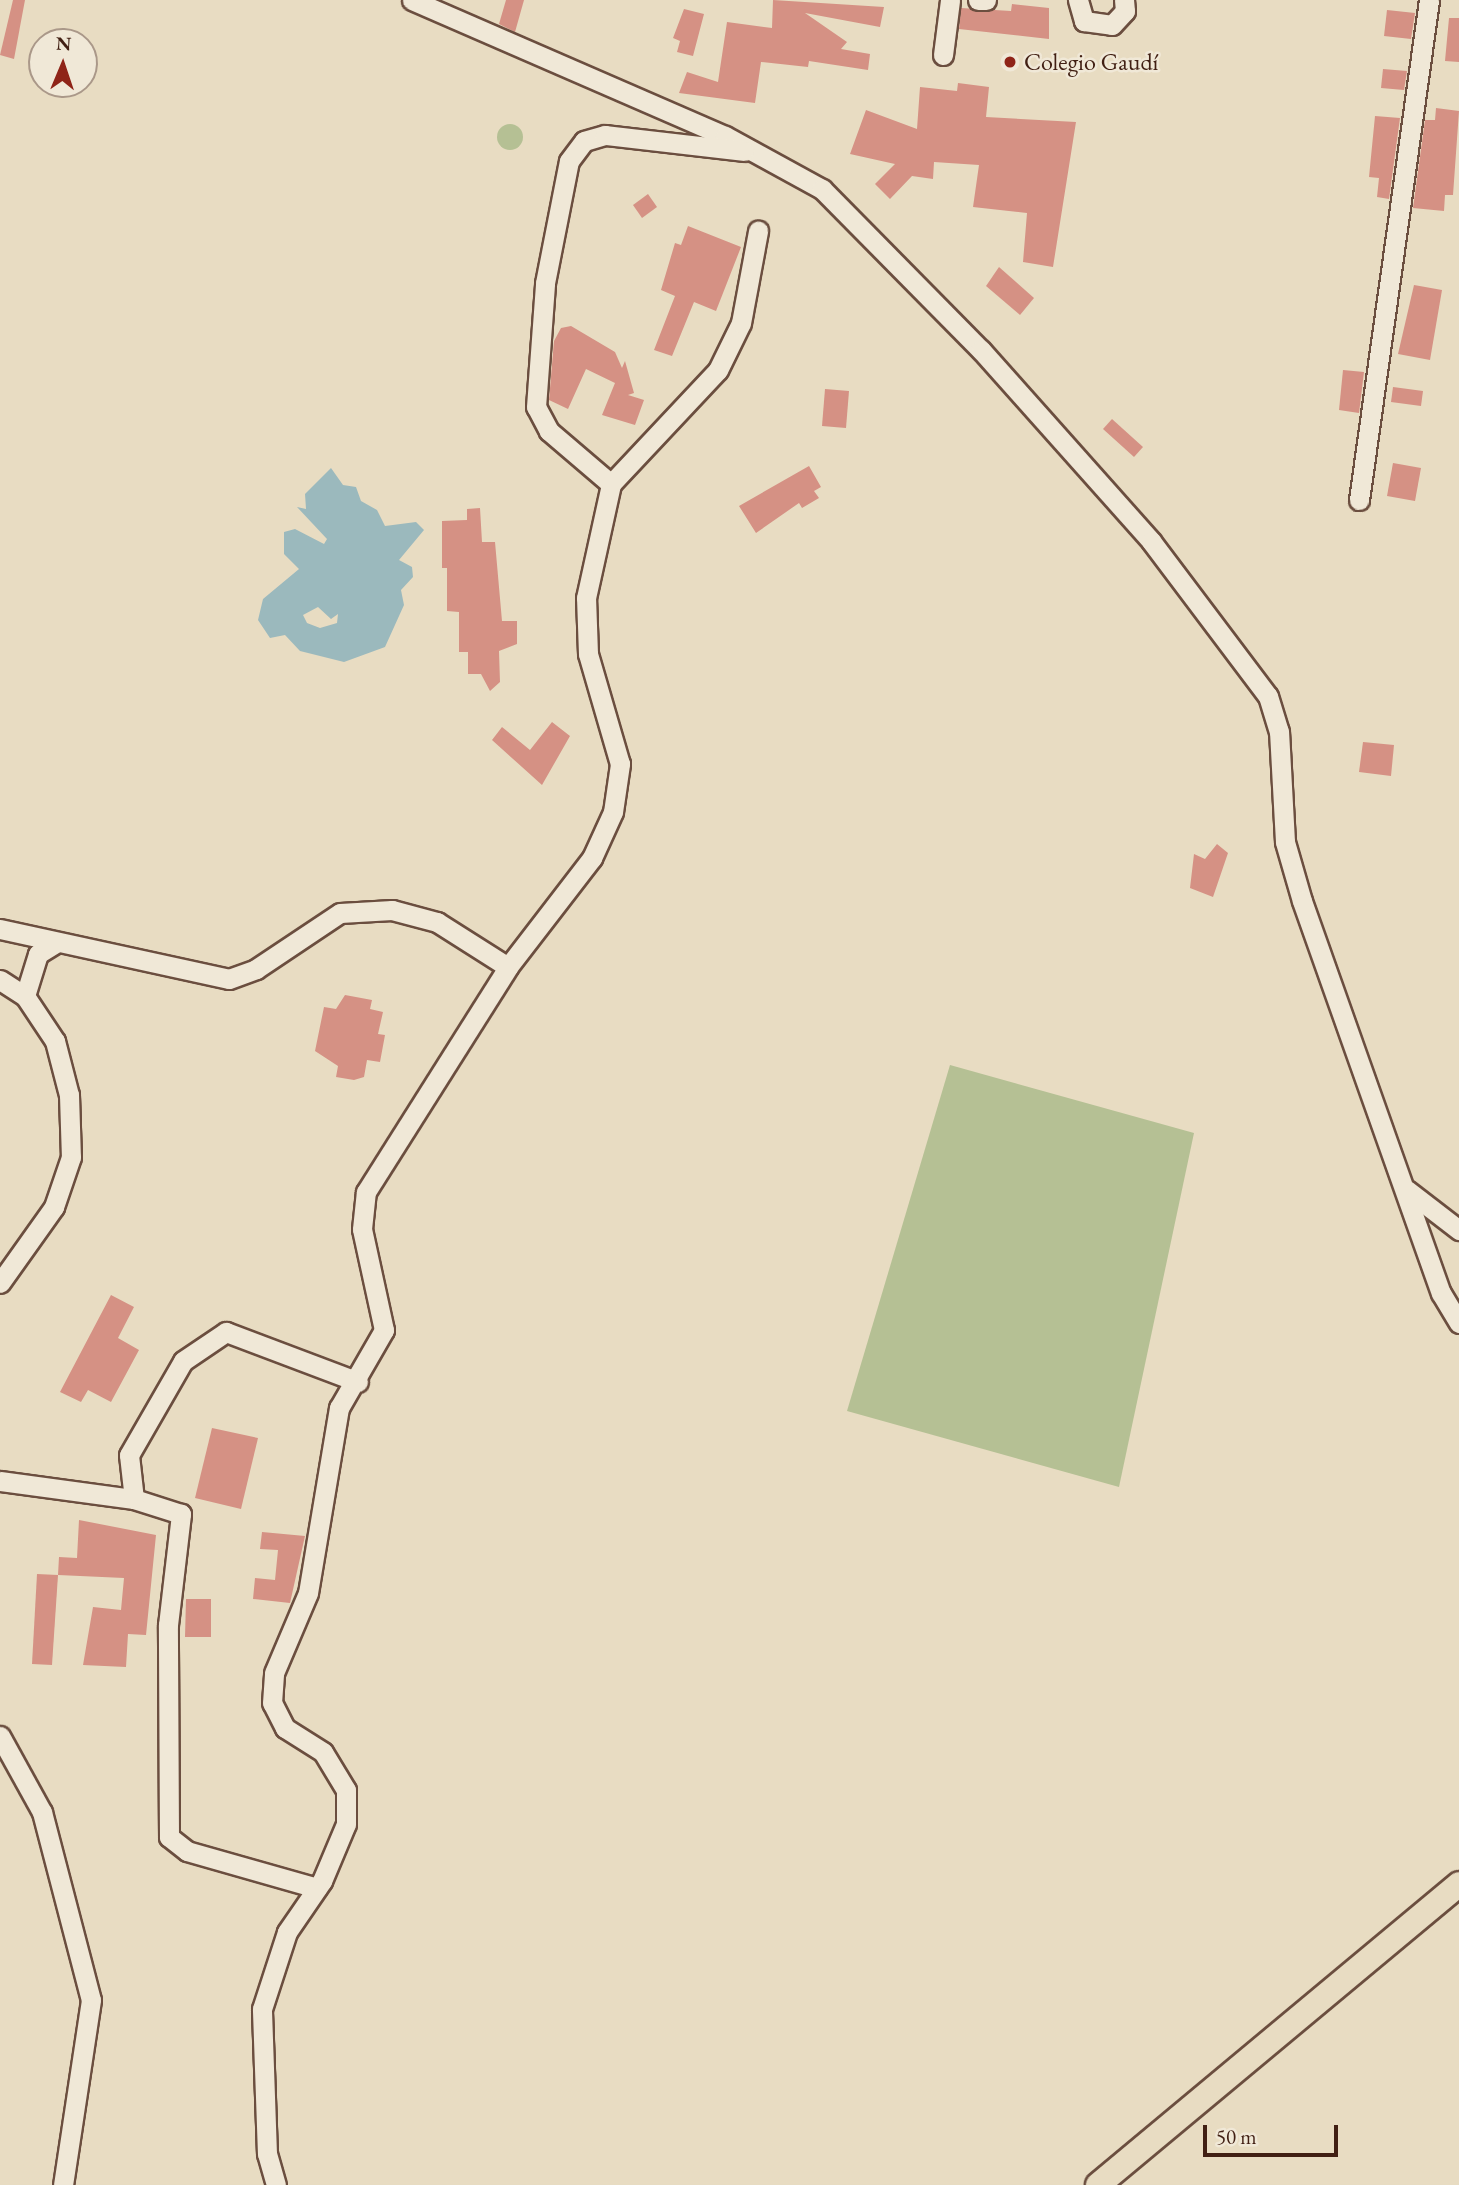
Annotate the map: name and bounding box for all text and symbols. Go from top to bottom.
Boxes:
north arrow [28,28,98,98]
text: N [56,31,72,56]
place label: Colegio Gaudí [1024,48,1158,76]
marker: Colegio Gaudí [1002,54,1018,70]
scale bar [1207,2112,1342,2156]
text: 50 m [1216,2123,1257,2150]

